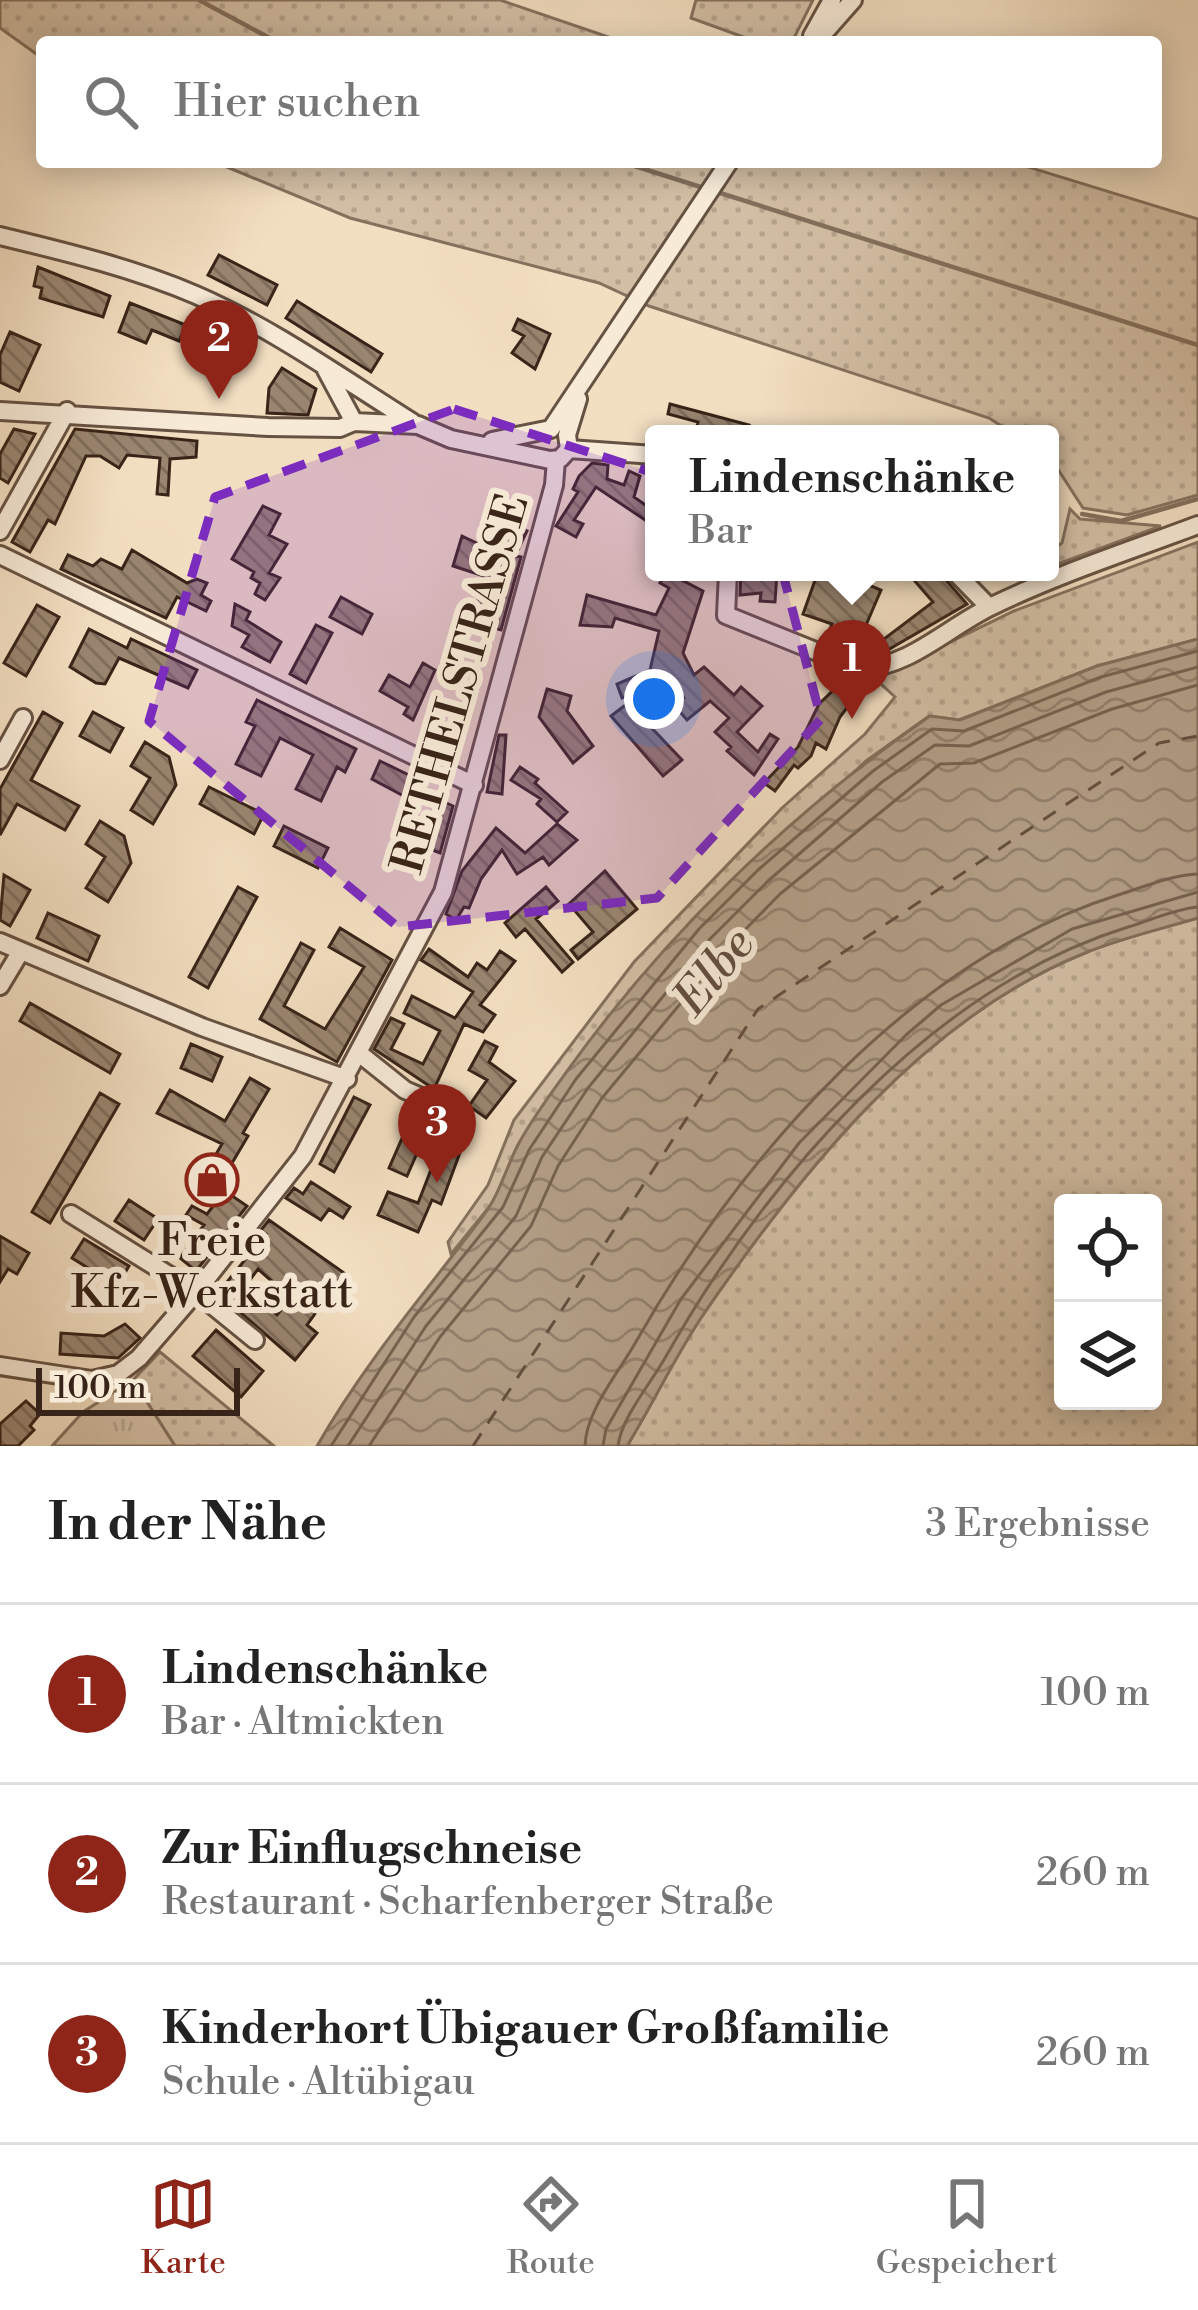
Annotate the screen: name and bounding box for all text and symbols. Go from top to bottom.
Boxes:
search box [36,36,1162,168]
icon: search [78,69,144,135]
text: Hier suchen [174,74,420,131]
pin: 2 [180,300,258,399]
popup [645,425,1059,581]
text: Lindenschänke [689,450,1015,507]
street label: RETHELSTRASSE [380,488,542,880]
text: Bar [689,507,753,556]
pin: 1 [813,620,891,719]
your location [624,669,684,729]
water label: Elbe [661,916,768,1029]
pin: 3 [398,1084,476,1183]
shop icon: Freie Kfz-Werkstatt [184,1152,240,1208]
map controls [1054,1194,1162,1410]
button: locate [1054,1194,1162,1302]
place label: Freie Kfz-Werkstatt [71,1213,353,1322]
button: layers [1054,1302,1162,1410]
scale bar [36,1362,240,1415]
text: 100 m [54,1368,147,1409]
text: In der Nähe [48,1492,327,1556]
text: 3 Ergebnisse [925,1500,1150,1549]
text: Lindenschänke [162,1641,488,1698]
text: 1 [78,1669,96,1718]
text: 100 m [1041,1669,1150,1718]
text: Bar · Altmickten [162,1698,444,1747]
text: Zur Einflugschneise [162,1821,582,1878]
text: 2 [75,1849,99,1898]
text: 260 m [1036,1849,1150,1898]
text: Restaurant · Scharfenberger Straße [162,1878,774,1927]
text: Kinderhort Übigauer Großfamilie [162,2001,889,2058]
text: 3 [75,2029,99,2078]
text: 260 m [1036,2029,1150,2078]
text: Schule · Altübigau [162,2058,475,2107]
tab: Karte [141,2171,226,2284]
tab: Route [507,2171,595,2284]
tab: Gespeichert [876,2171,1058,2284]

